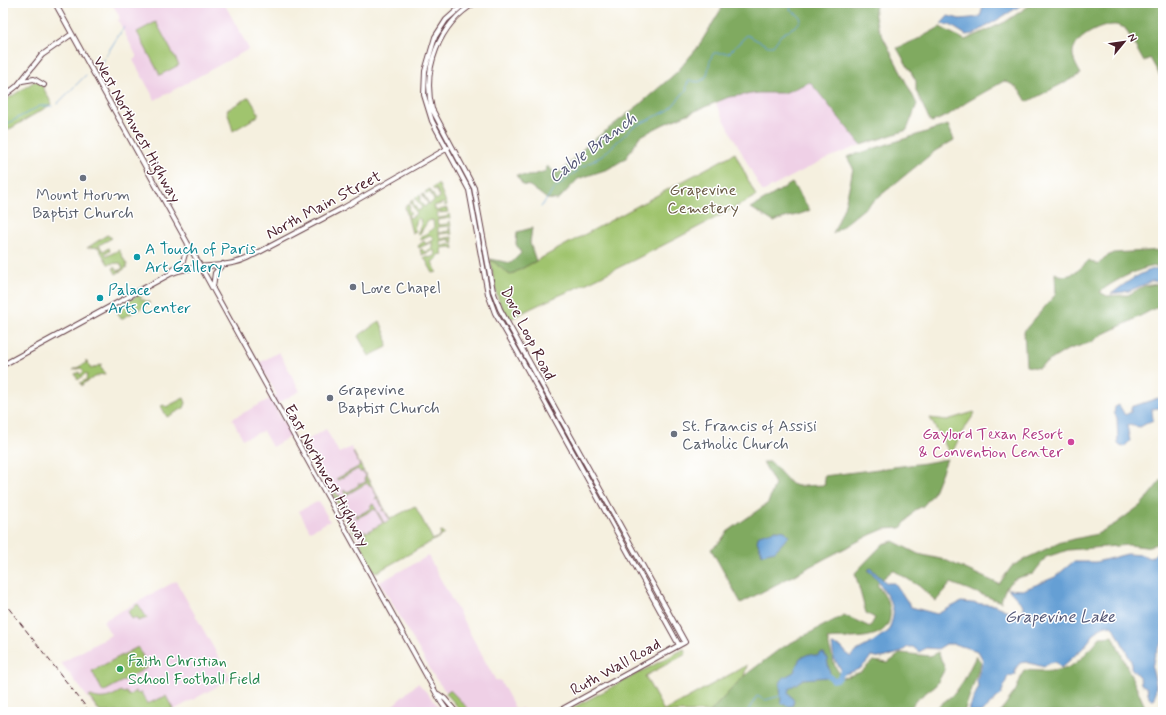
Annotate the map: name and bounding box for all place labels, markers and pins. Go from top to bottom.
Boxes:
marker: Mount Horum Baptist Church [78,173,88,183]
place label: Mount Horum Baptist Church [32,185,134,224]
place label: A Touch of Paris Art Gallery [145,239,256,278]
marker: A Touch of Paris Art Gallery [132,252,142,262]
place label: Love Chapel [361,278,441,299]
place label: Palace Arts Center [108,280,191,319]
marker: Love Chapel [348,282,358,292]
marker: Palace Arts Center [95,293,105,303]
place label: Grapevine Baptist Church [338,380,440,419]
marker: Grapevine Baptist Church [325,393,335,403]
place label: St. Francis of Assisi Catholic Church [682,416,817,455]
place label: Gaylord Texan Resort & Convention Center [919,424,1063,463]
marker: St. Francis of Assisi Catholic Church [669,429,679,439]
marker: Gaylord Texan Resort & Convention Center [1066,437,1076,447]
place label: Faith Christian School Football Field [128,651,260,690]
marker: Faith Christian School Football Field [115,664,125,674]

